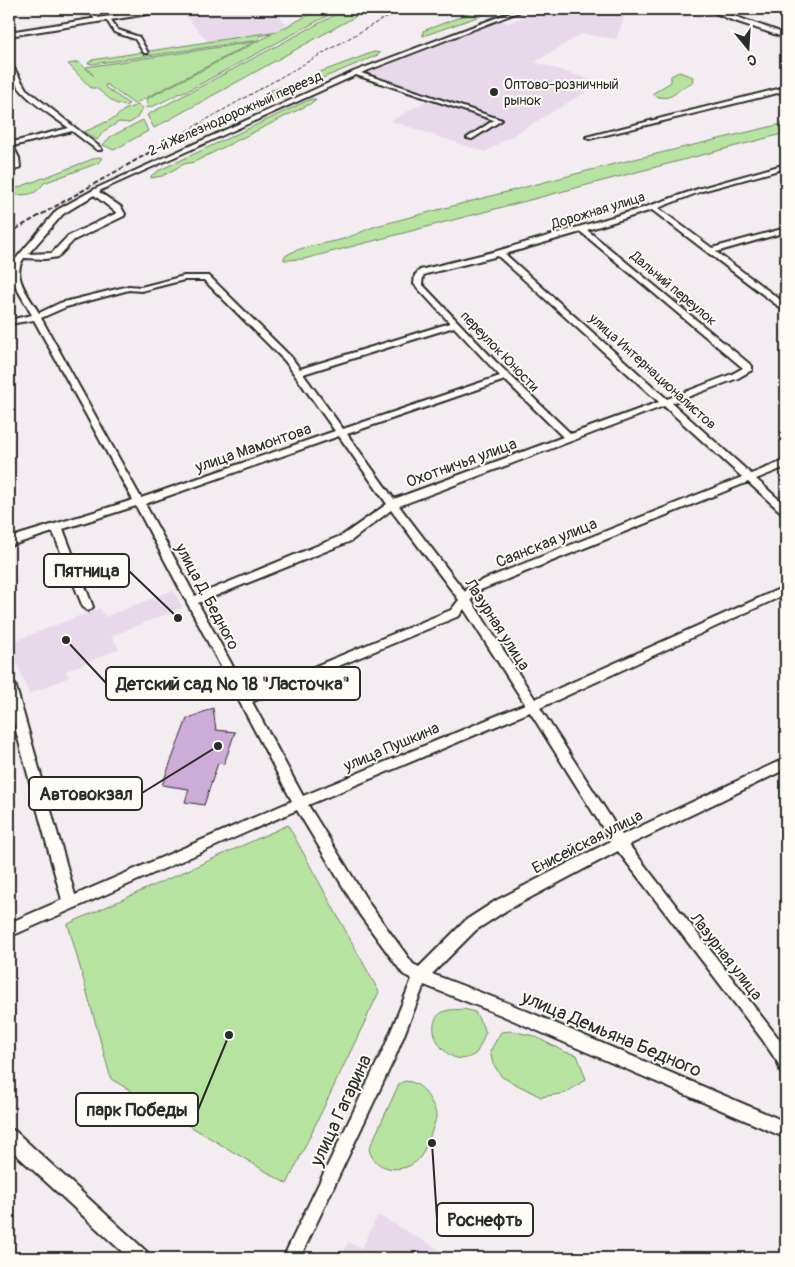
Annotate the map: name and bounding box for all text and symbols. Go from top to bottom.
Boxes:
north arrow [722,22,772,72]
text: С [745,50,759,69]
street label: 2-й Железнодорожный переезд [146,67,325,160]
place label: Оптово-розничный рынок [504,76,619,109]
marker: Оптово-розничный рынок [488,86,500,98]
street label: Дорожная улица [548,188,647,233]
street label: Дальний переулок [626,247,720,329]
street label: переулок Юности [457,308,542,395]
street label: улица Интернационалистов [585,309,720,433]
street label: улица Мамонтова [192,419,314,477]
street label: Охотничья улица [403,434,519,492]
street label: Саянская улица [493,514,600,572]
street label: улица Д. Бедного [170,539,244,653]
callout: Пятница [44,554,129,587]
text: Пятница [55,560,120,583]
street label: Лазурная улица [460,574,534,674]
callout: Детский сад № 18 "Ласточка" [106,667,360,700]
text: Детский сад № 18 "Ласточка" [115,673,350,696]
street label: улица Пушкина [340,718,442,776]
callout: Автовокзал [29,777,142,810]
text: Автовокзал [39,783,133,806]
street label: Енисейская улица [529,805,646,878]
street label: Лазурная улица [685,908,767,1004]
street label: улица Демьяна Бедного [517,985,705,1083]
street label: улица Гагарина [304,1051,377,1171]
callout: парк Победы [76,1093,198,1126]
text: парк Победы [86,1099,188,1122]
callout: Роснефть [437,1203,533,1236]
text: Роснефть [447,1209,523,1232]

